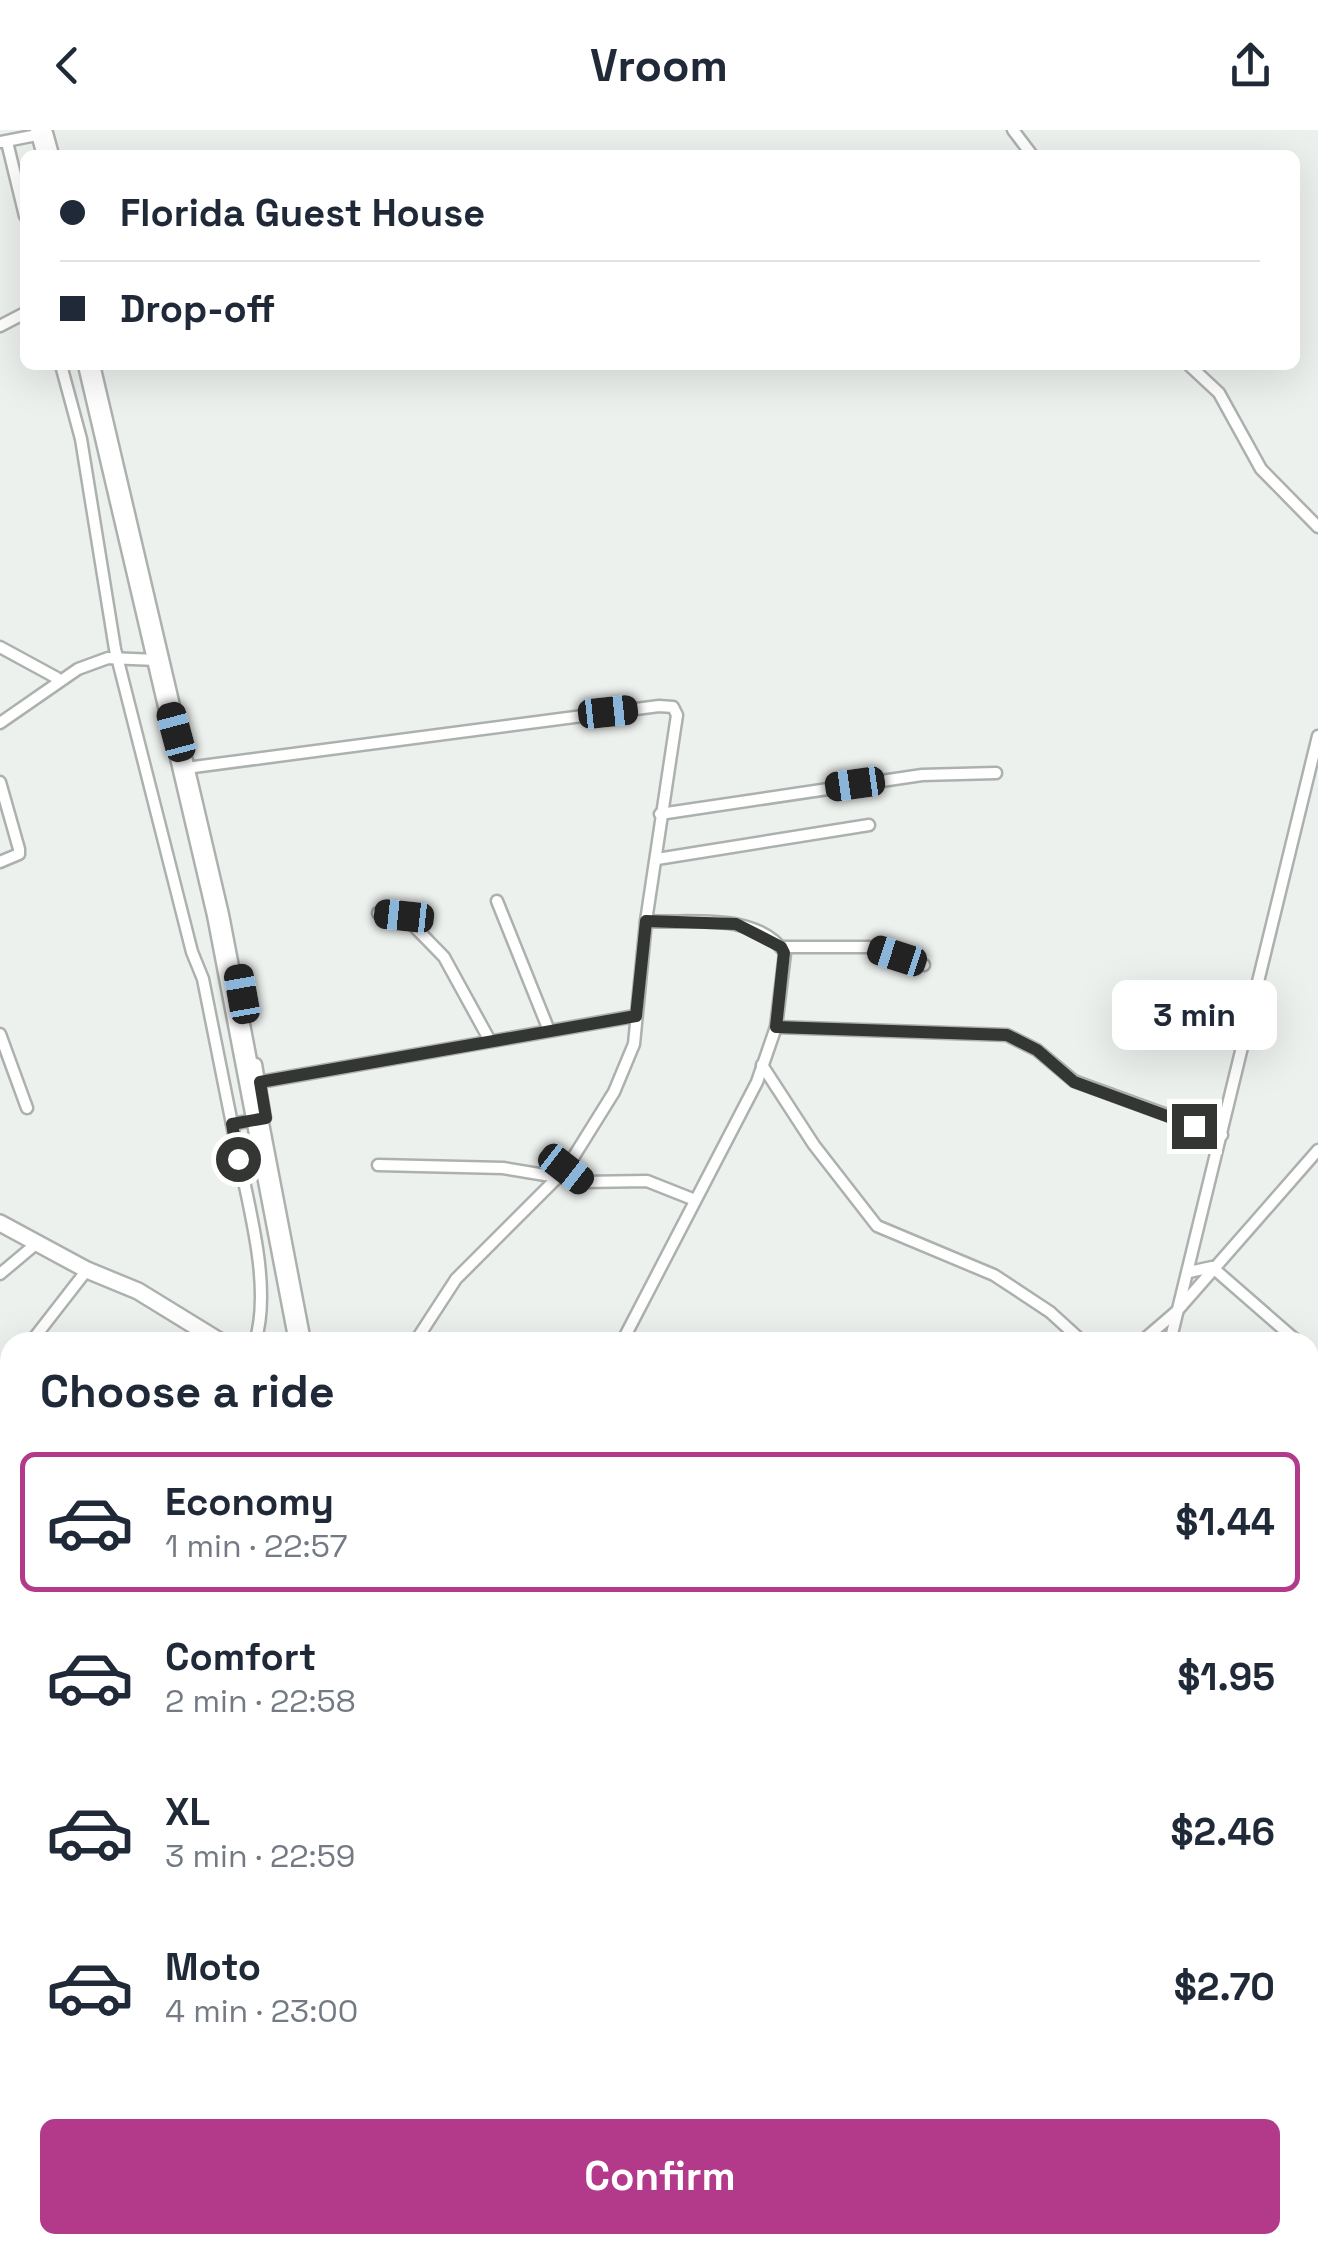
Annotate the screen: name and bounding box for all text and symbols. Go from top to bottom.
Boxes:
text: Vroom [590,37,728,94]
icon: back [40,38,95,93]
icon: share [1223,38,1278,93]
text: Florida Guest House [120,189,485,237]
text: Drop-off [120,285,275,333]
car [577,694,639,730]
car [154,699,198,765]
car [823,765,887,803]
car [373,898,435,934]
car [864,932,930,980]
car [222,962,262,1026]
callout: 3 min [1112,981,1276,1051]
text: 3 min [1153,995,1236,1035]
route end [1172,1104,1217,1149]
route start [216,1137,261,1182]
car [533,1139,599,1199]
text: Choose a ride [40,1363,335,1420]
icon: car [45,1477,135,1567]
text: Economy [165,1478,334,1526]
text: $1.44 [1175,1498,1275,1546]
text: 1 min · 22:57 [165,1526,348,1566]
icon: car [45,1632,135,1722]
text: Comfort [165,1633,316,1681]
text: $1.95 [1177,1653,1275,1701]
text: 2 min · 22:58 [165,1681,356,1721]
icon: car [45,1787,135,1877]
text: XL [165,1788,210,1836]
text: $2.46 [1170,1808,1275,1856]
text: 3 min · 22:59 [165,1836,355,1876]
icon: car [45,1942,135,2032]
text: Moto [165,1943,261,1991]
text: $2.70 [1174,1963,1275,2011]
text: 4 min · 23:00 [165,1991,358,2031]
button: Confirm [40,2119,1280,2234]

